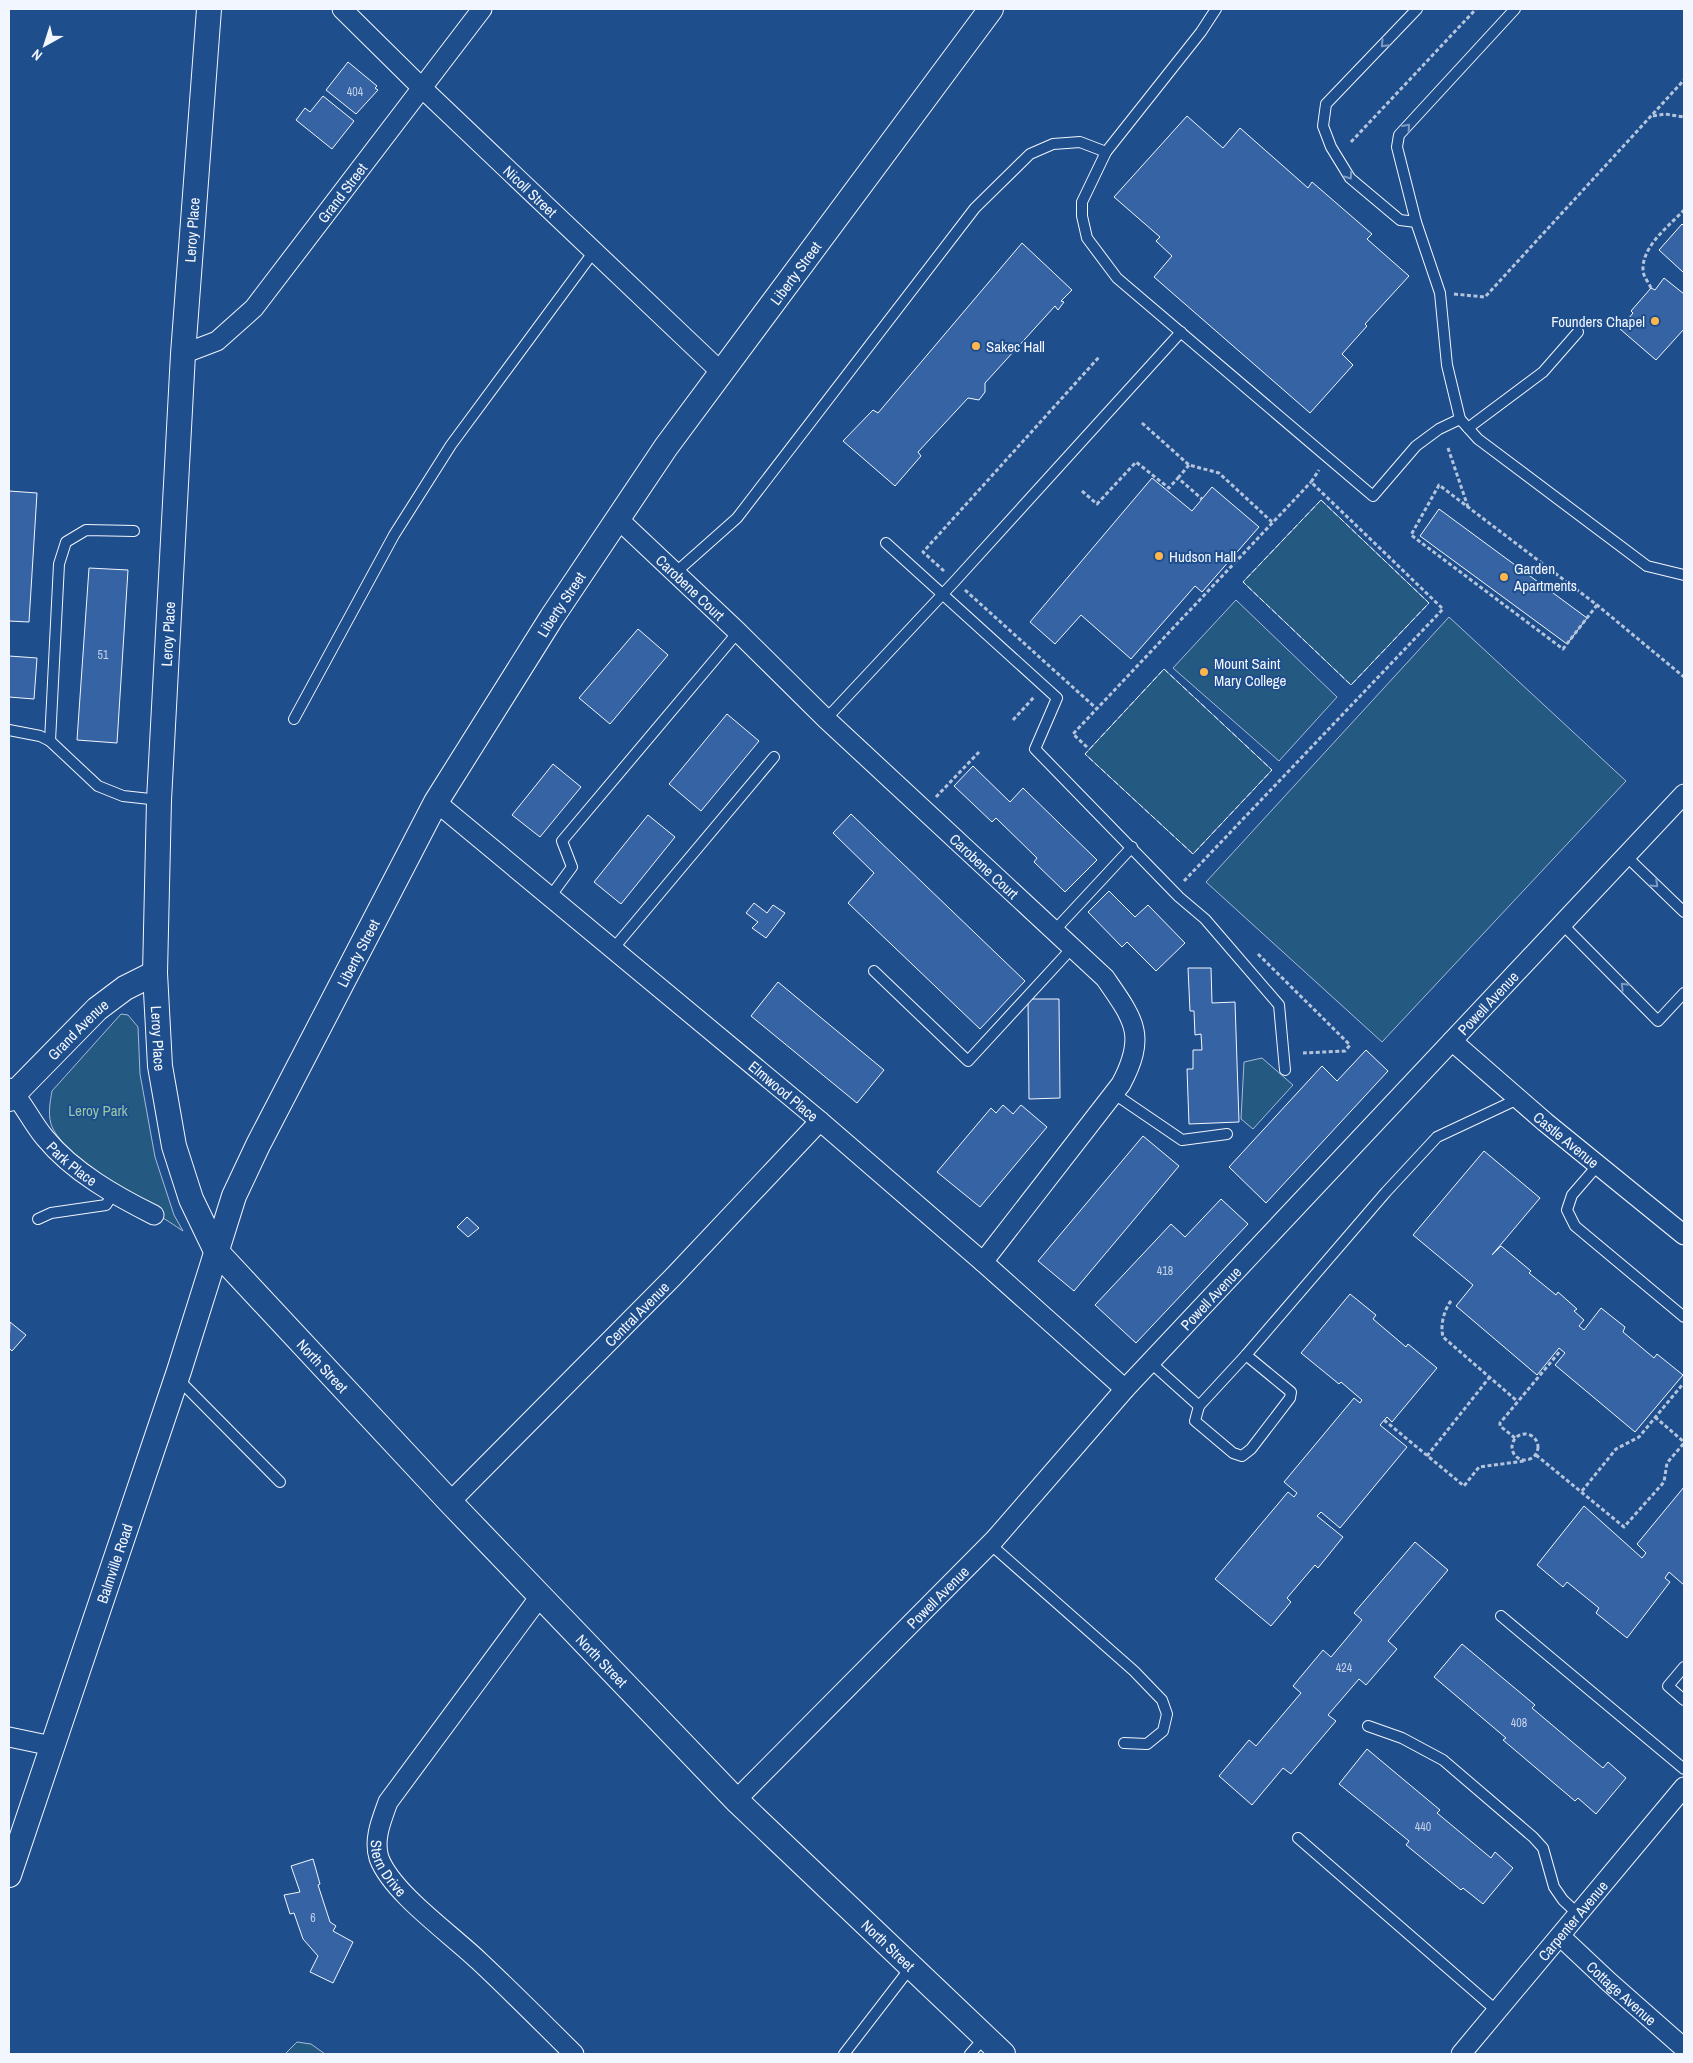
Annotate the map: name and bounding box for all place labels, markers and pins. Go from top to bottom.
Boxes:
place label: Founders Chapel [1551,311,1645,332]
marker: Founders Chapel [1649,315,1661,327]
place label: Sakec Hall [986,336,1045,357]
marker: Sakec Hall [970,340,982,352]
place label: Hudson Hall [1169,546,1236,567]
marker: Hudson Hall [1153,550,1165,562]
place label: Garden Apartments [1513,558,1577,596]
marker: Garden Apartments [1498,571,1510,583]
place label: Mount Saint Mary College [1214,653,1287,691]
marker: Mount Saint Mary College [1198,666,1210,678]

